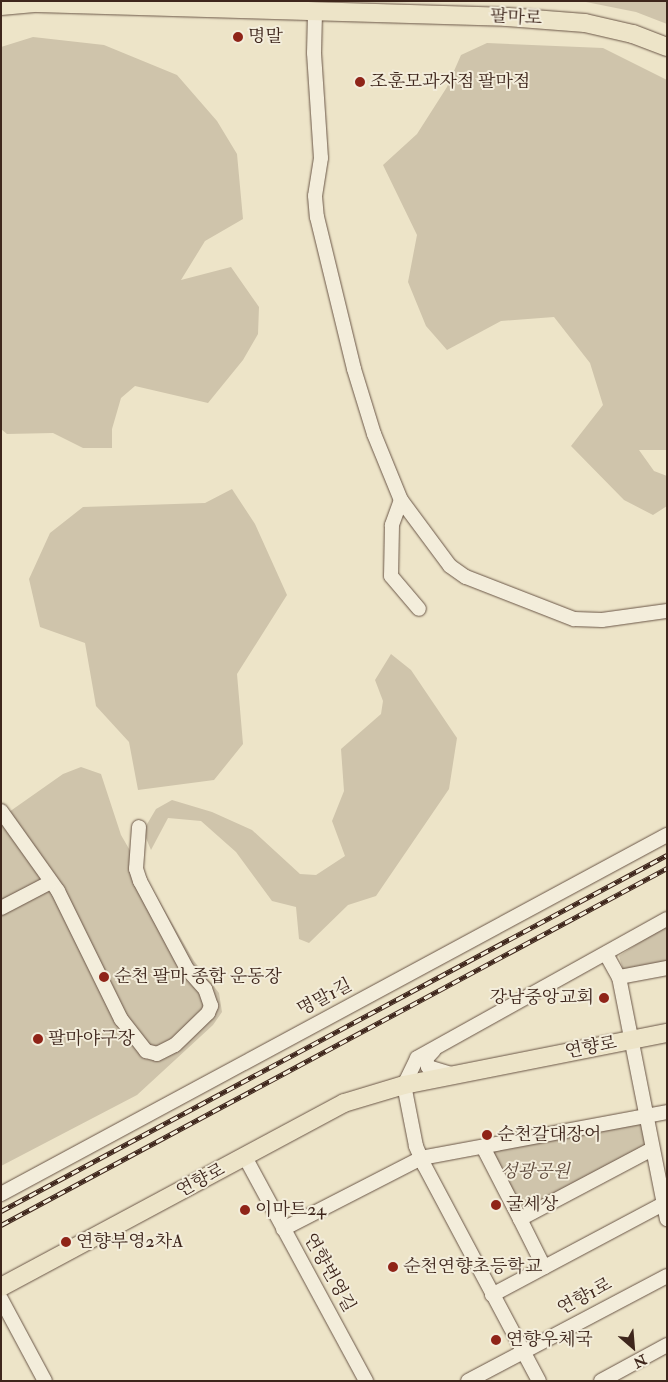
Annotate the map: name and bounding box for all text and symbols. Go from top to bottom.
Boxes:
street label: 팔마로 [489,6,543,30]
place label: 명말 [248,26,283,48]
marker: 명말 [232,31,244,43]
place label: 조훈모과자점 팔마점 [370,71,530,93]
marker: 조훈모과자점 팔마점 [354,76,366,88]
place label: 순천 팔마 종합 운동장 [114,966,282,988]
marker: 순천 팔마 종합 운동장 [98,971,110,983]
street label: 명말1길 [294,975,356,1021]
place label: 강남중앙교회 [490,987,594,1009]
marker: 강남중앙교회 [598,992,610,1004]
place label: 팔마야구장 [48,1028,135,1050]
street label: 연향로 [563,1032,619,1064]
marker: 팔마야구장 [32,1033,44,1045]
place label: 순천갈대장어 [497,1124,601,1146]
marker: 순천갈대장어 [481,1129,493,1141]
street label: 연향로 [173,1159,229,1203]
park label: 성광공원 [500,1161,570,1183]
place label: 굴세상 [506,1194,558,1216]
place label: 이마트24 [255,1199,326,1221]
marker: 굴세상 [490,1199,502,1211]
marker: 이마트24 [239,1204,251,1216]
street label: 연향번영길 [298,1230,360,1316]
place label: 연향부영2차A [76,1231,183,1253]
marker: 연향부영2차A [60,1236,72,1248]
place label: 순천연향초등학교 [403,1256,542,1278]
marker: 순천연향초등학교 [387,1261,399,1273]
street label: 연향1로 [554,1274,616,1320]
north arrow [608,1322,658,1372]
place label: 연향우체국 [506,1329,593,1351]
marker: 연향우체국 [490,1334,502,1346]
text: N [631,1350,649,1371]

